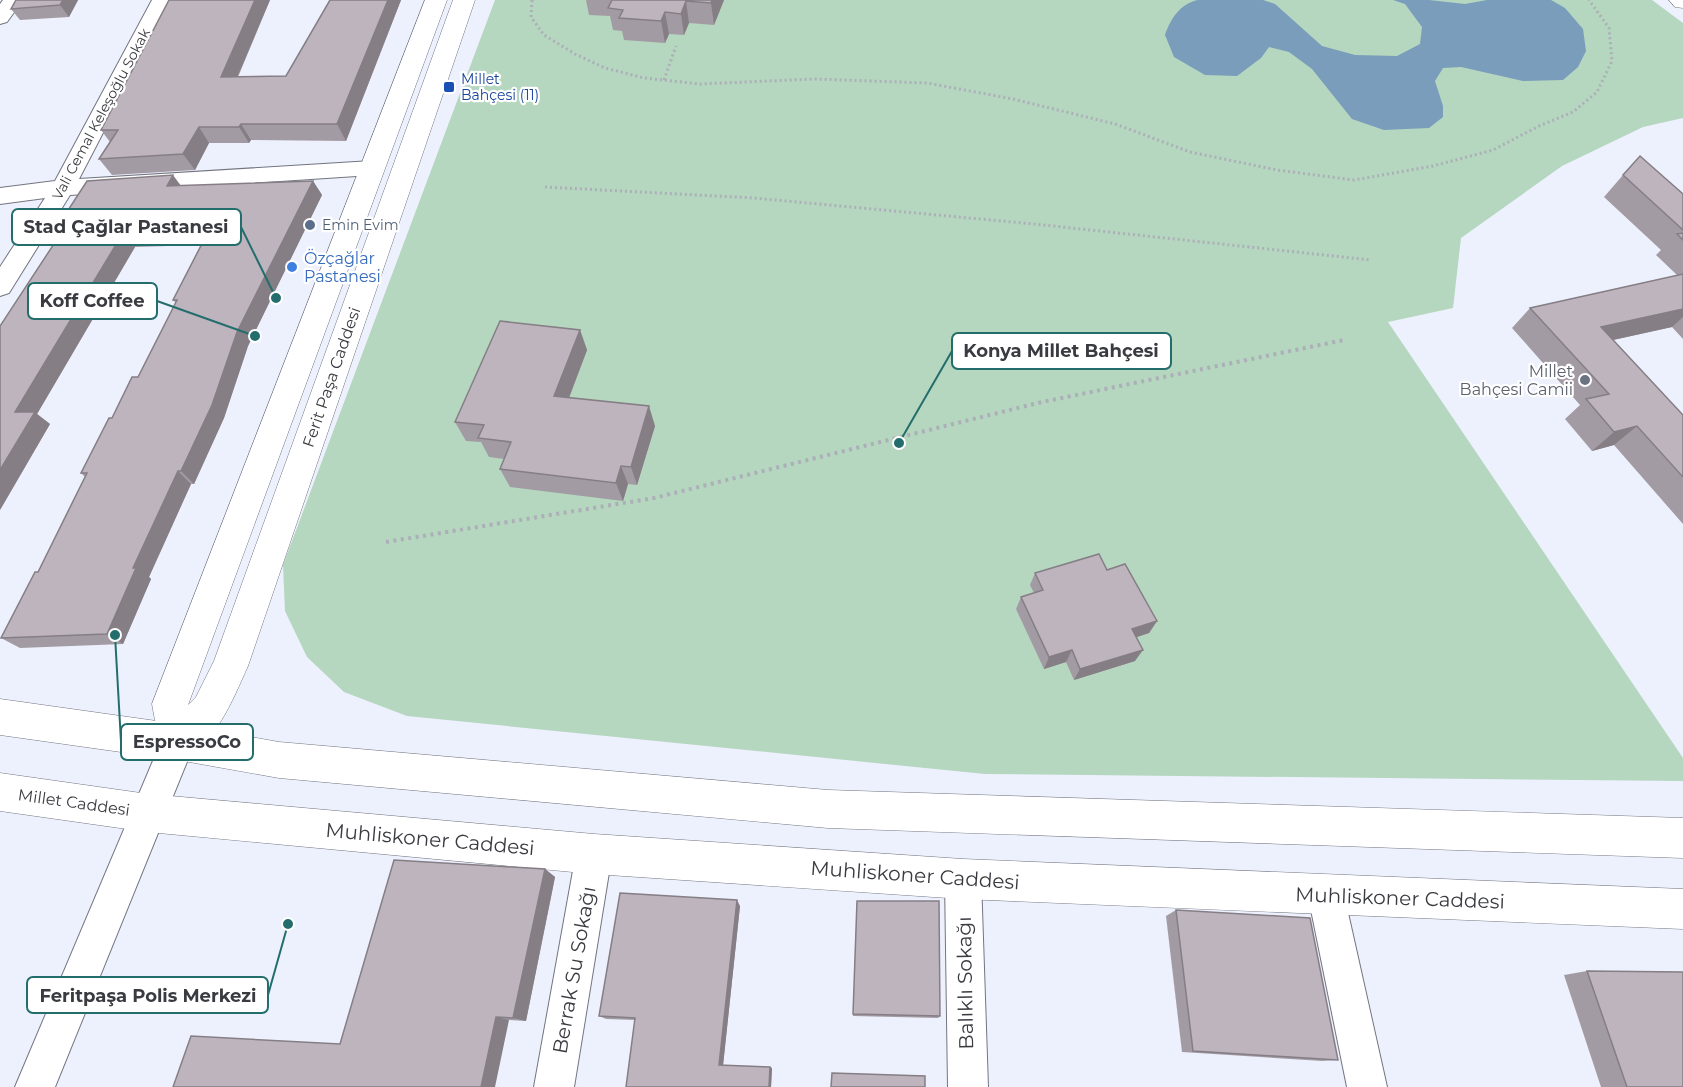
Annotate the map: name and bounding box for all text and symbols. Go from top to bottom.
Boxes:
street label: Vali Cemal Keleşoğlu Sokak [48,25,154,203]
place label: Millet Bahçesi (11) [461,70,539,104]
marker: Millet Bahçesi (11) [442,80,456,94]
callout: Stad Çağlar Pastanesi [12,209,241,245]
text: Stad Çağlar Pastanesi [24,216,228,238]
place label: Emin Evim [322,216,399,234]
marker: Emin Evim [303,218,317,232]
place label: Özçağlar Pastanesi [304,248,381,286]
marker: Özçağlar Pastanesi [285,260,299,274]
callout: Koff Coffee [28,283,157,319]
text: Koff Coffee [39,290,145,312]
street label: Ferit Paşa Caddesi [299,305,364,450]
callout: Konya Millet Bahçesi [952,333,1171,369]
text: Konya Millet Bahçesi [963,340,1159,362]
place label: Millet Bahçesi Camii [1460,362,1573,399]
marker: Millet Bahçesi Camii [1578,373,1592,387]
callout: EspressoCo [121,724,253,760]
text: EspressoCo [133,731,241,753]
street label: Millet Caddesi [17,785,131,820]
street label: Muhliskoner Caddesi [325,818,535,860]
street label: Muhliskoner Caddesi [810,856,1020,894]
street label: Muhliskoner Caddesi [1295,882,1505,914]
street label: Berrak Su Sokağı [547,884,601,1056]
street label: Balıklı Sokağı [952,916,978,1050]
callout: Feritpaşa Polis Merkezi [27,977,268,1013]
text: Feritpaşa Polis Merkezi [40,985,257,1007]

